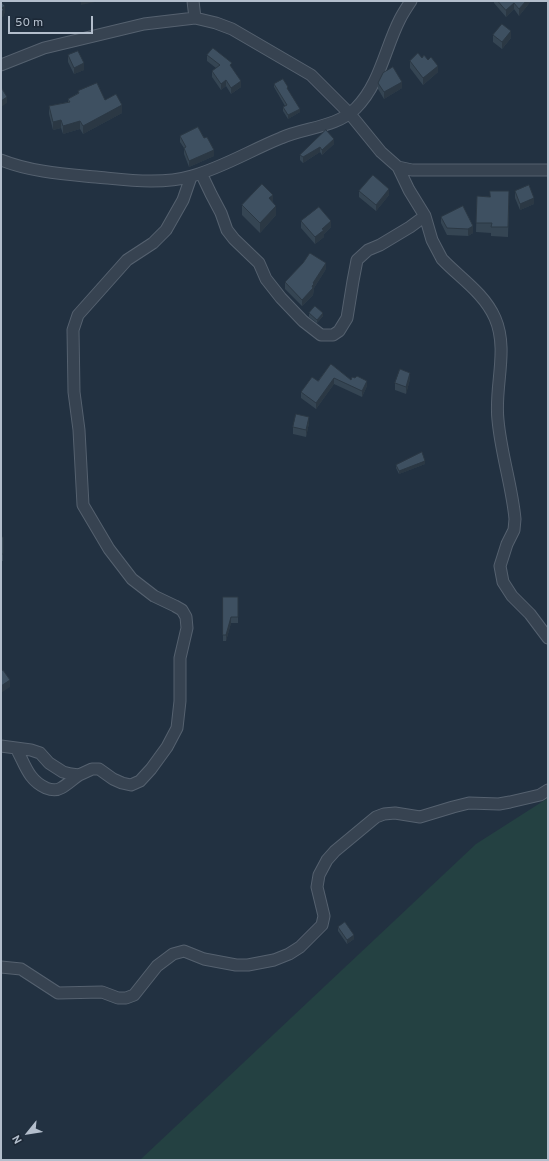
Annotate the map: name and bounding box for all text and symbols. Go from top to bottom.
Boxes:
scale bar [10,8,95,34]
text: 50 m [15,15,43,31]
north arrow [8,1113,48,1153]
text: N [10,1132,26,1146]

